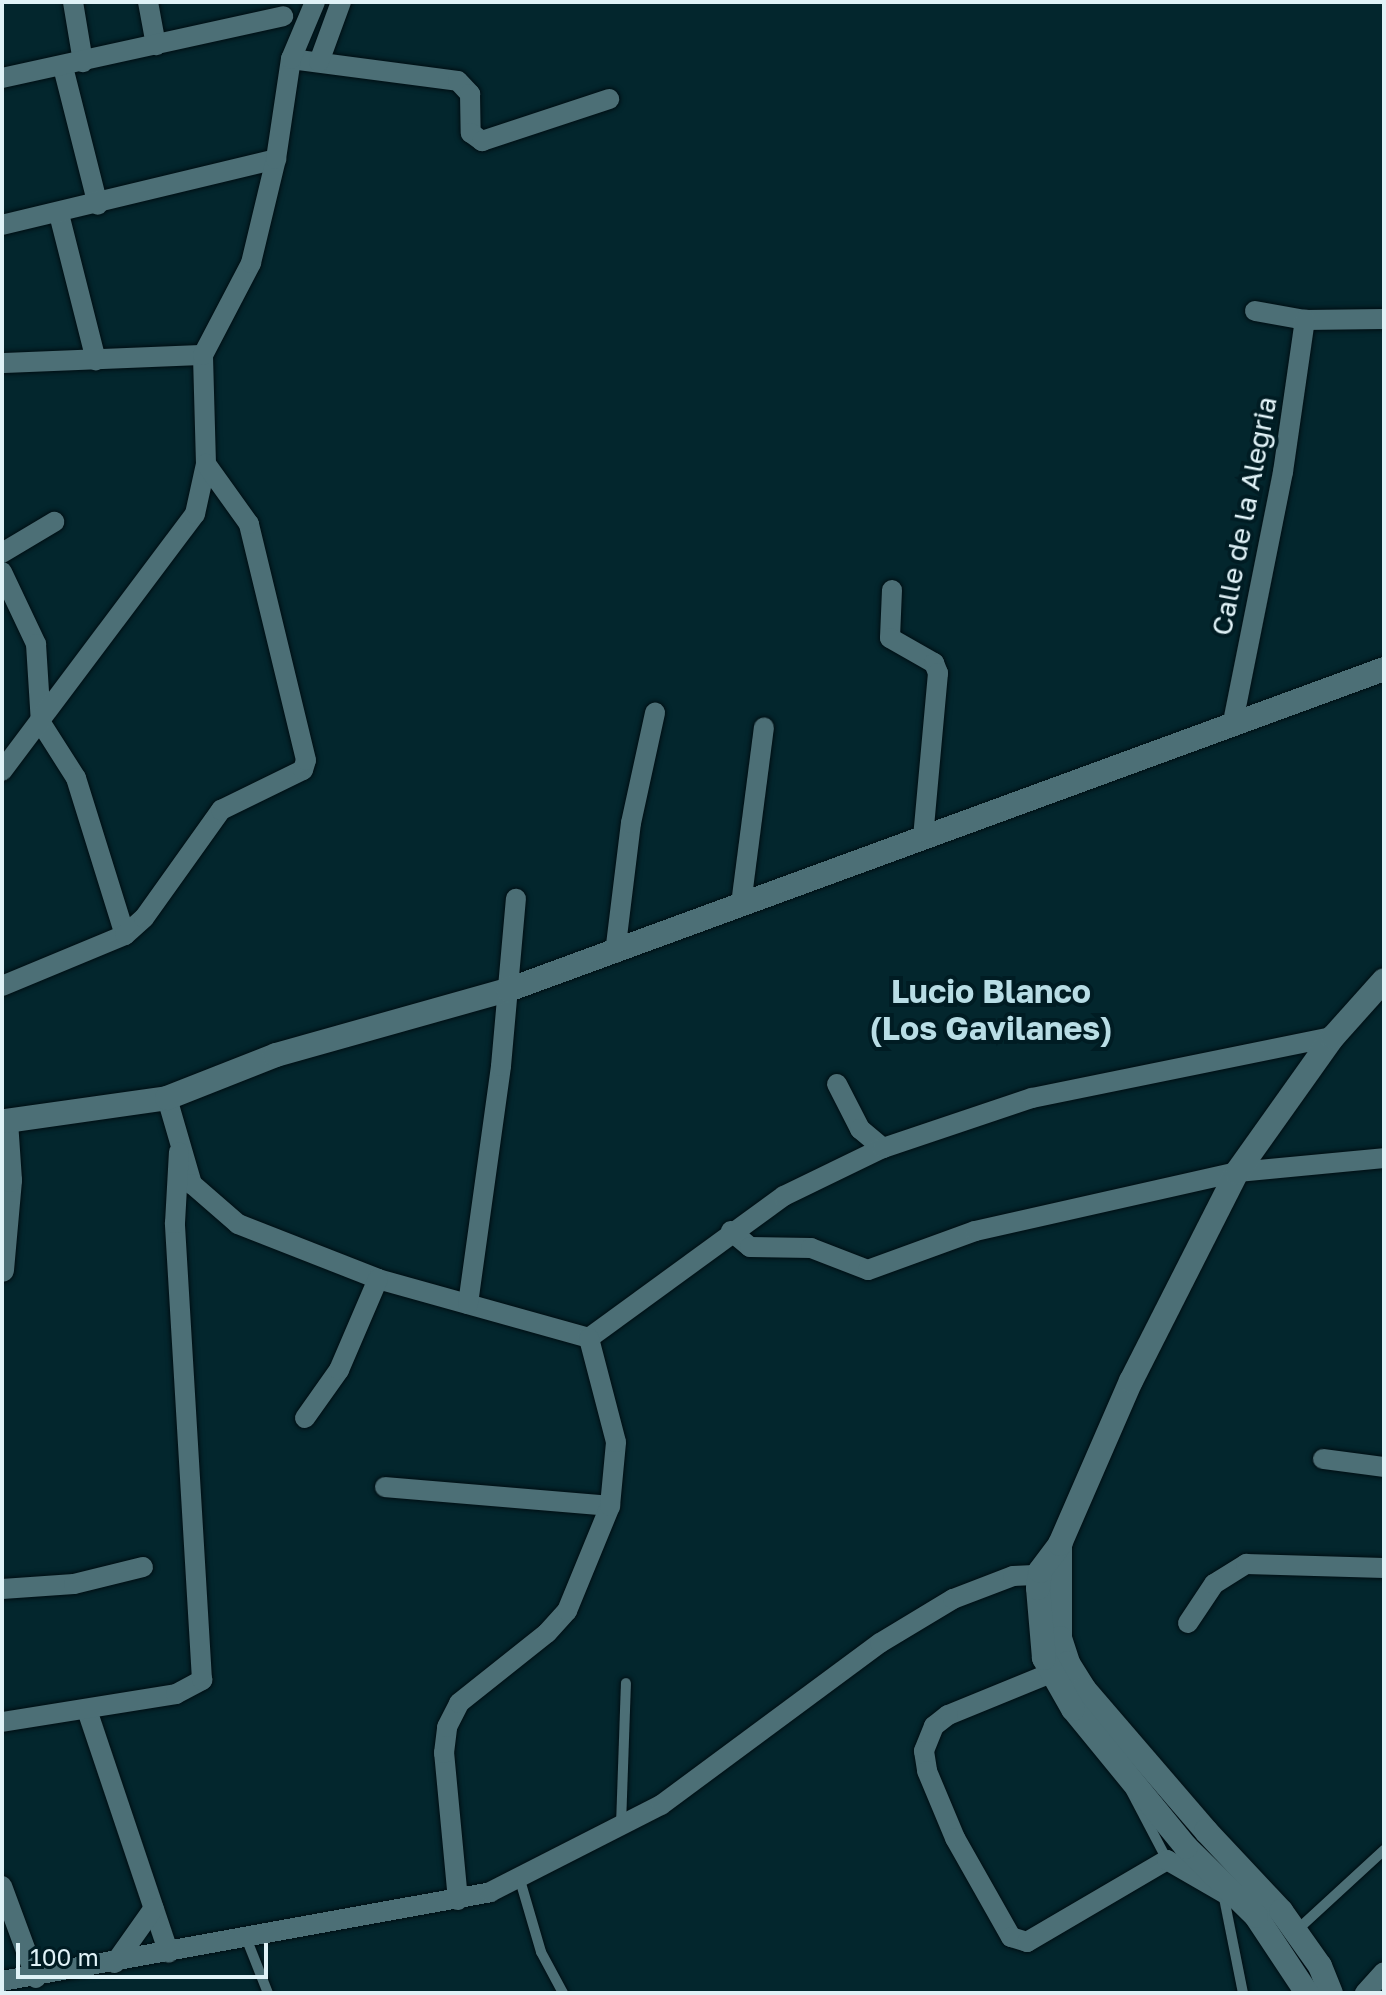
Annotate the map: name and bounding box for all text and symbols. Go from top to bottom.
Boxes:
street label: Calle de la Alegria [1204,394,1284,638]
district label: Lucio Blanco (Los Gavilanes) [870,973,1112,1048]
scale bar [20,1927,272,1977]
text: 100 m [30,1942,99,1971]

